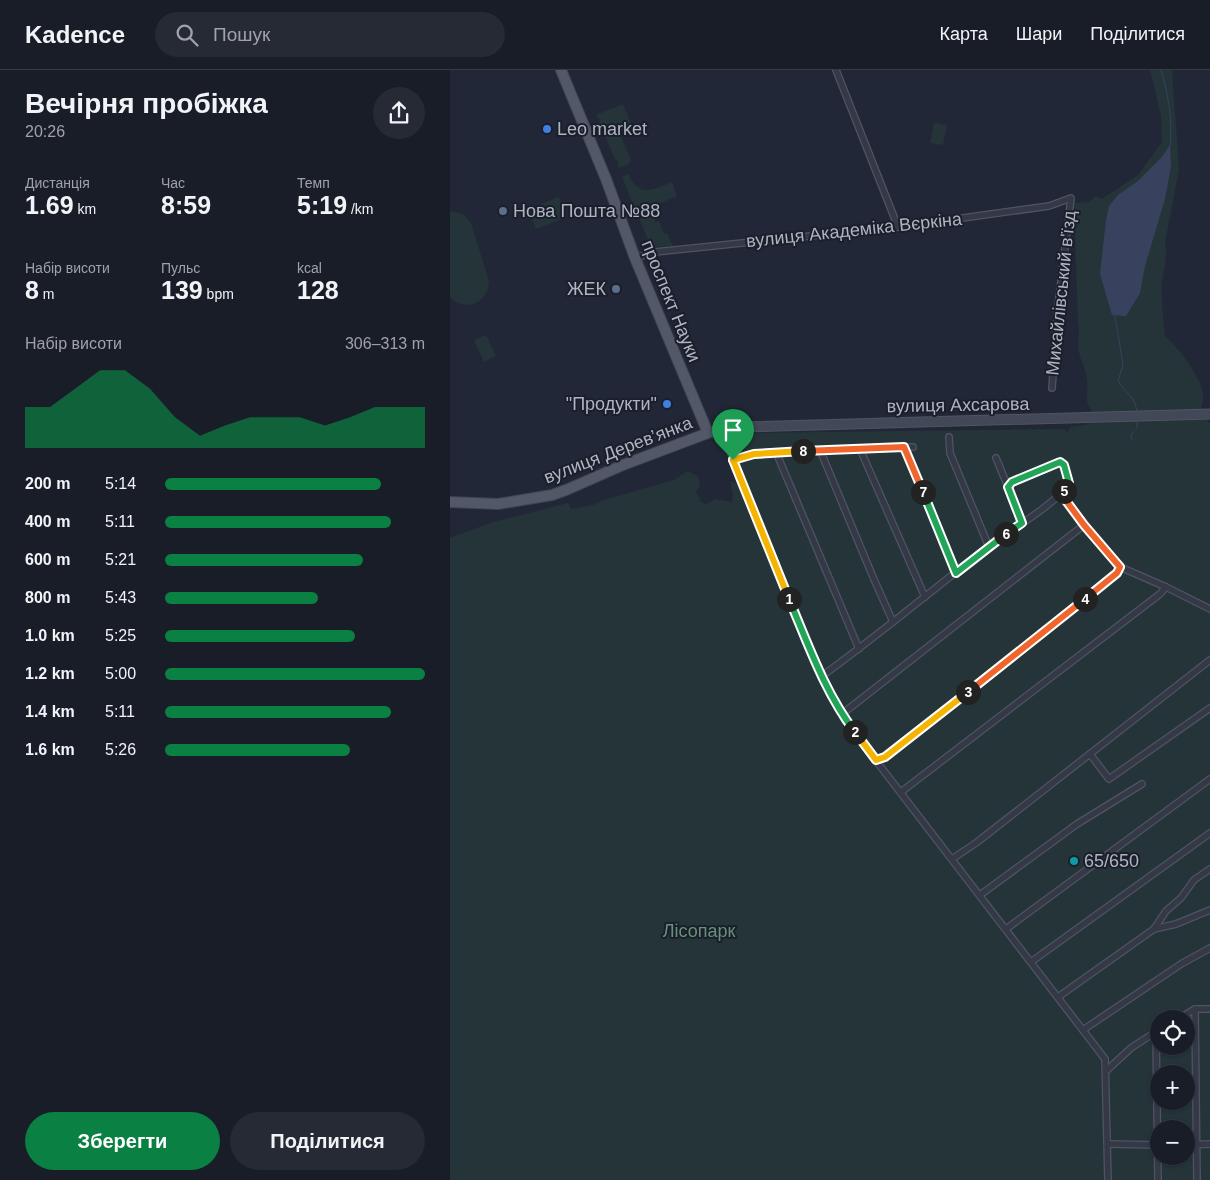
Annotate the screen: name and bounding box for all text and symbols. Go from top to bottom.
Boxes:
search box [155,12,505,57]
text: Kadence [25,21,125,48]
icon: search [173,21,201,49]
text: Пошук [213,24,270,45]
text: Карта [940,24,988,44]
text: Шари [1016,24,1062,44]
text: Поділитися [1090,24,1185,44]
button: share [373,87,425,139]
text: Вечірня пробіжка [25,88,268,119]
place label: Leo market [557,119,647,139]
text: 20:26 [25,123,65,140]
marker: Leo market [541,123,553,135]
text: Дистанція [25,175,90,191]
text: Час [161,175,185,191]
text: Темп [297,175,330,191]
text: 1.69 [25,191,74,219]
text: 8:59 [161,191,211,219]
text: 5:19 [297,191,347,219]
text: km [74,201,96,217]
text: /km [347,201,374,217]
place label: Нова Пошта №88 [513,201,660,221]
marker: Нова Пошта №88 [497,205,509,217]
street label: вулиця Академіка Вєркіна [745,209,964,251]
street label: Михайлівський в'їзд [1042,209,1080,376]
street label: проспект Науки [637,237,705,365]
text: Набір висоти [25,260,110,276]
text: Пульс [161,260,200,276]
text: kcal [297,260,322,276]
text: 8 [25,276,39,304]
text: 139 [161,276,203,304]
text: 128 [297,276,339,304]
place label: ЖЕК [567,279,607,299]
marker: ЖЕК [610,283,622,295]
text: m [39,286,54,302]
text: bpm [203,286,234,302]
text: Набір висоти [25,335,122,352]
text: 306–313 m [345,335,425,352]
place label: "Продукти" [566,394,657,414]
street label: вулиця Ахсарова [887,394,1030,416]
marker: "Продукти" [661,398,673,410]
pin [712,409,754,460]
street label: вулиця Дерев’янка [541,412,696,487]
icon: arrive [719,416,747,444]
pin: 8 [790,438,816,464]
text: 8 [800,443,807,459]
text: 200 m [25,475,70,492]
text: 5:14 [105,475,136,492]
pin: 5 [1052,478,1076,504]
pin: 7 [910,480,936,504]
text: 5 [1061,483,1068,499]
text: 7 [920,484,927,500]
text: 400 m [25,513,70,530]
text: 5:11 [105,513,135,530]
pin: 6 [994,522,1018,546]
text: 6 [1003,526,1010,542]
text: 600 m [25,551,70,568]
text: 5:21 [105,551,136,568]
pin: 1 [776,586,802,612]
pin: 4 [1072,586,1098,612]
text: 800 m [25,589,70,606]
text: 5:43 [105,589,136,606]
text: 1 [786,591,793,607]
text: 4 [1082,591,1089,607]
text: 1.0 km [25,627,75,644]
text: 5:25 [105,627,136,644]
text: 1.2 km [25,665,75,682]
text: 5:00 [105,665,136,682]
pin: 3 [956,680,980,704]
text: 3 [965,684,972,700]
text: 1.4 km [25,703,75,720]
text: 5:11 [105,703,135,720]
pin: 2 [842,720,868,744]
text: 2 [852,724,859,740]
text: 1.6 km [25,741,75,758]
text: 5:26 [105,741,136,758]
place label: 65/650 [1084,851,1139,871]
marker: 65/650 [1068,855,1080,867]
park label: Лісопарк [663,921,735,941]
map controls [1150,1010,1195,1165]
button: locate [1150,1010,1195,1055]
button: + [1150,1065,1195,1110]
button: Зберегти [25,1112,220,1170]
button: Поділитися [230,1112,425,1170]
button: − [1150,1120,1195,1165]

